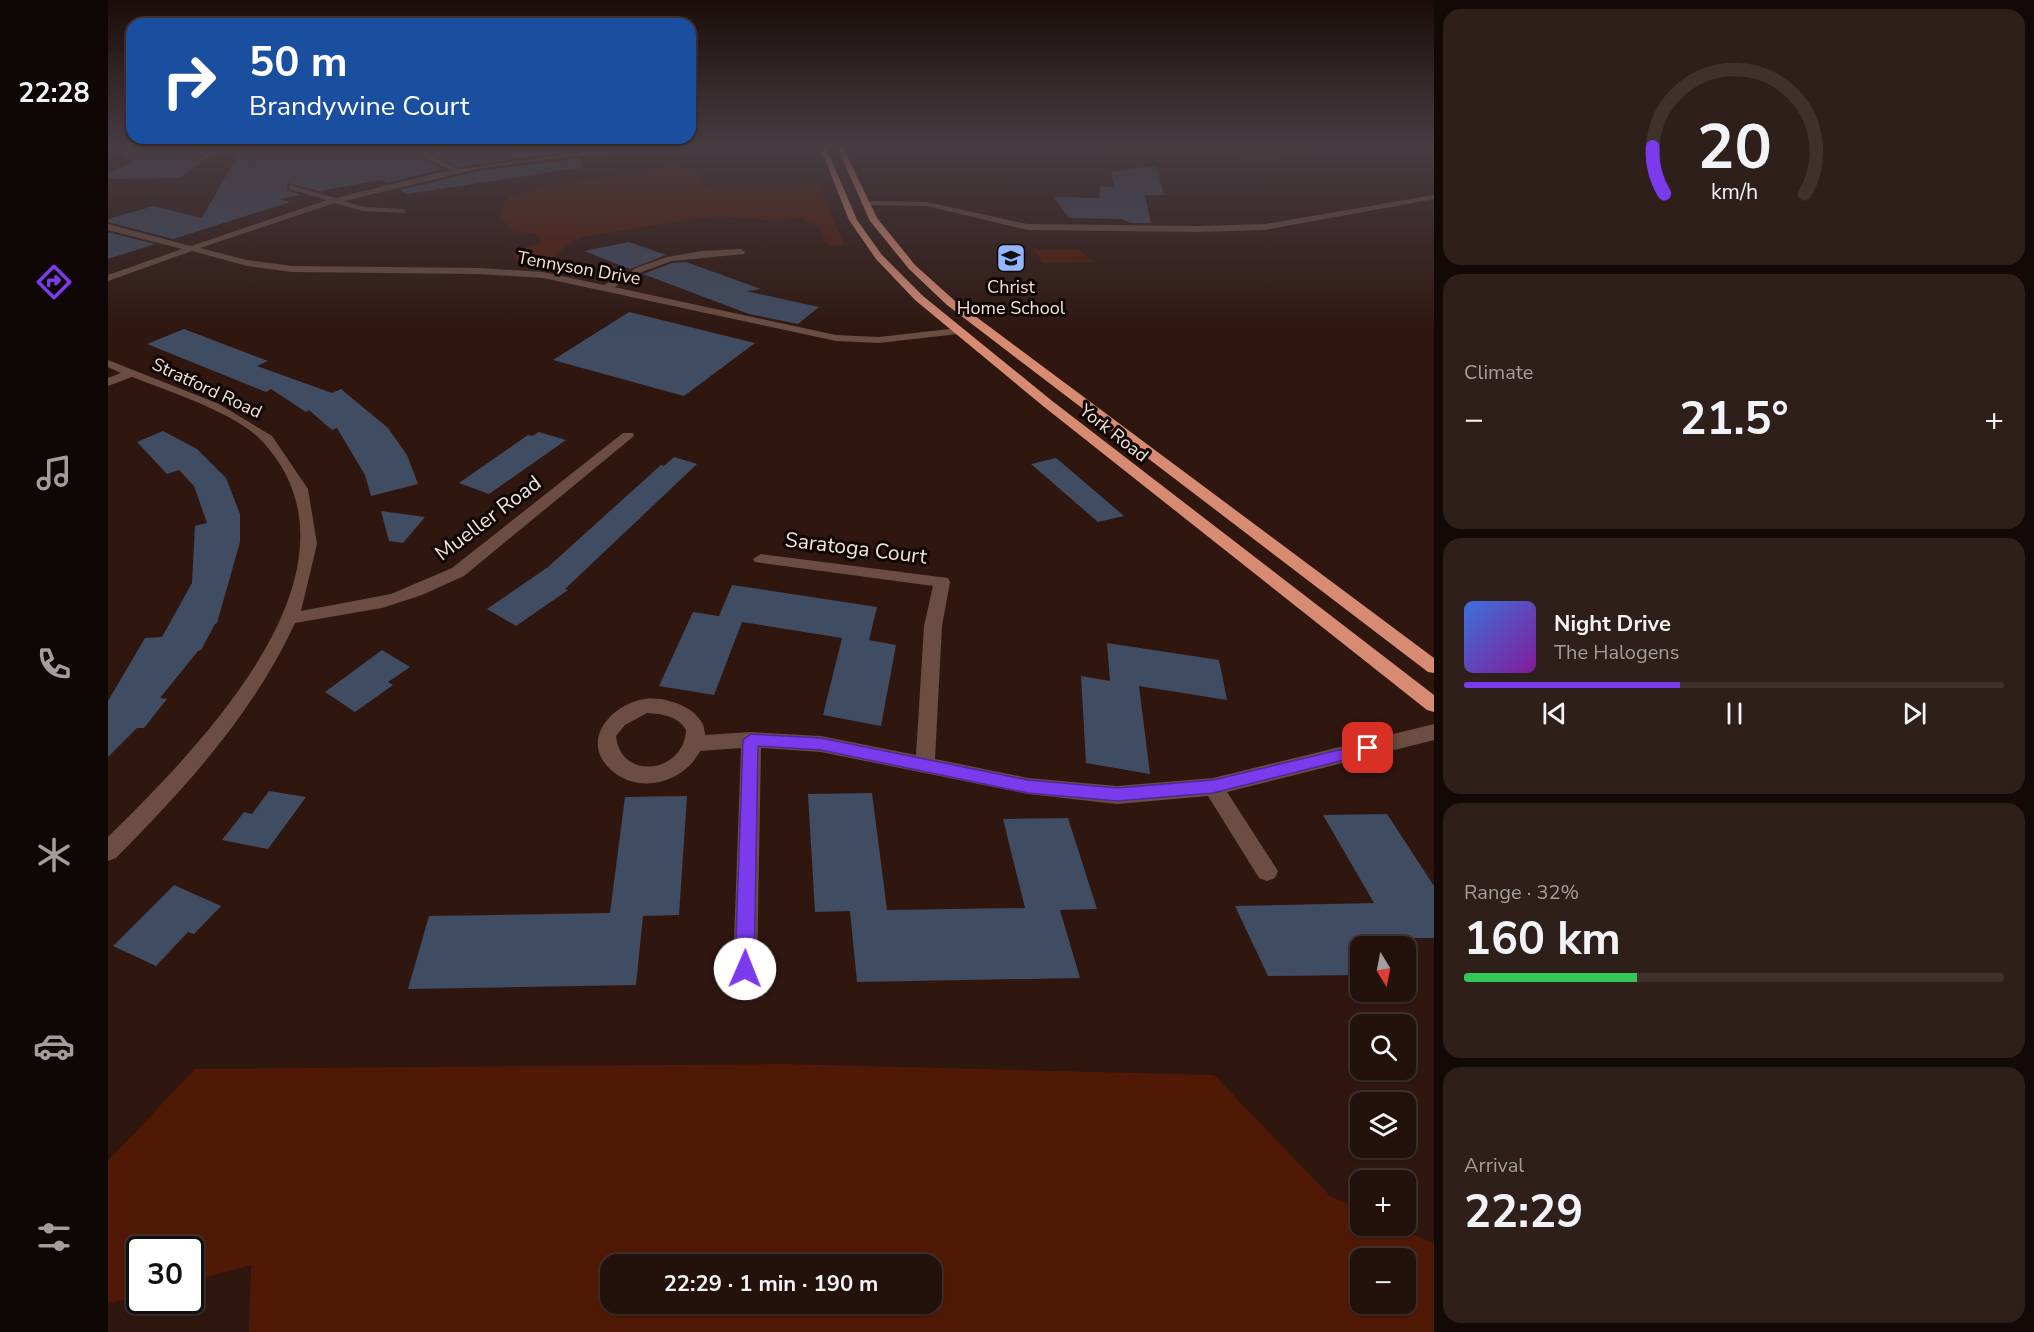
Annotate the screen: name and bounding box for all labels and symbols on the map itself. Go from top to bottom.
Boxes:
school or university icon: Christ Home School [995,242,1027,274]
street label: Tennyson Drive [516,245,642,291]
place label: Christ Home School [957,275,1066,320]
street label: Stratford Road [148,352,266,424]
street label: York Road [1074,398,1153,467]
street label: Mueller Road [429,469,547,567]
street label: Saratoga Court [784,525,929,571]
pin [1342,722,1393,773]
north arrow [1350,936,1416,1002]
position arrow [713,937,777,1001]
speed limit sign: 30 [126,1236,204,1314]

